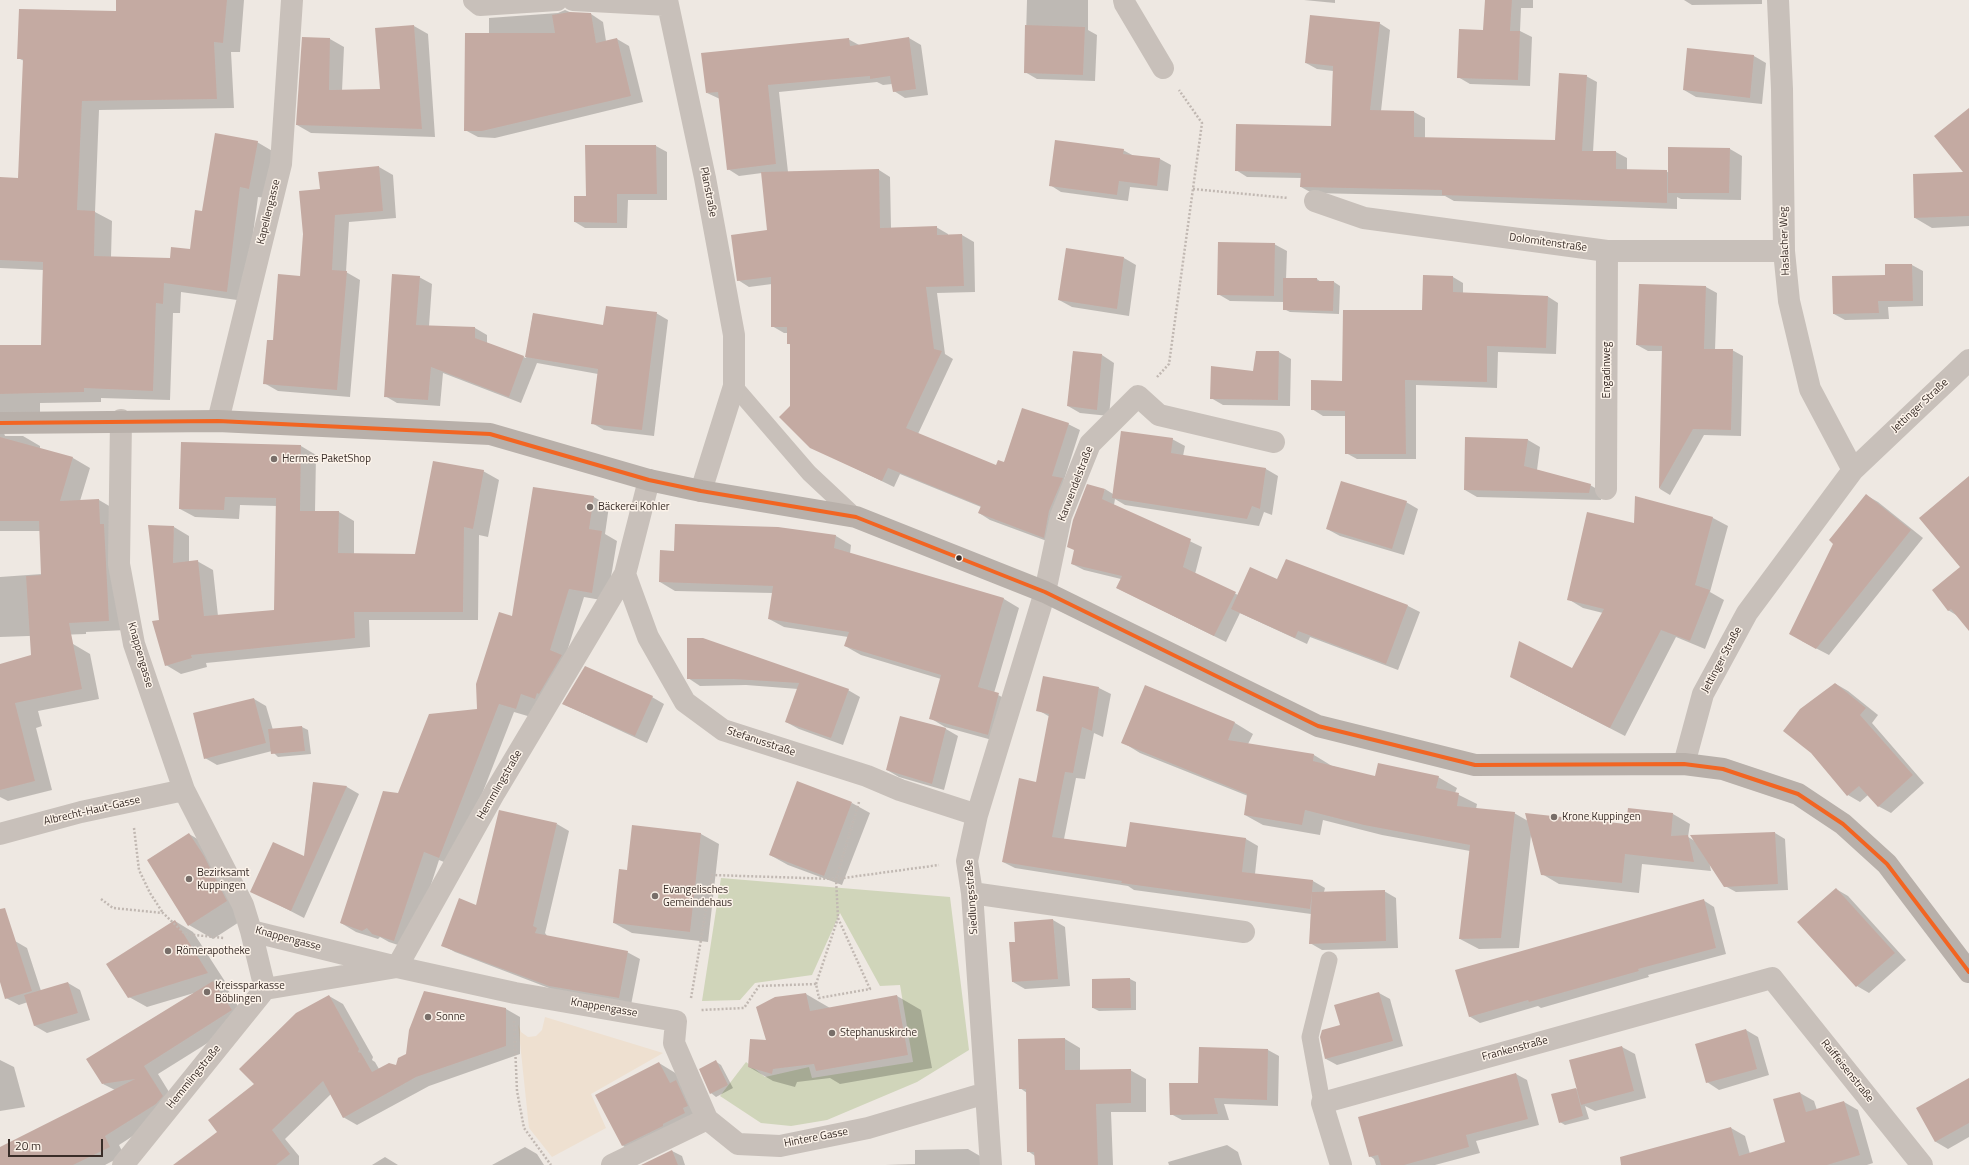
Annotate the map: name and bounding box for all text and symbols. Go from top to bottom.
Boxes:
street label: Planstraße [697,166,719,218]
street label: Kapellengasse [255,178,283,246]
street label: Haslacher Weg [1777,206,1793,276]
street label: Dolomitenstraße [1508,231,1588,255]
street label: Engadinweg [1600,342,1614,398]
street label: Jettinger Straße [1889,376,1951,436]
street label: Karwendelstraße [1056,445,1096,523]
place label: Hermes PaketShop [282,452,371,466]
marker: Hermes PaketShop [269,454,279,464]
place label: Bäckerei Kohler [598,500,670,514]
marker: Bäckerei Kohler [585,502,595,512]
unlabelled marker [954,553,964,563]
street label: Knappengasse [124,621,156,689]
street label: Jettinger Straße [1699,625,1745,695]
street label: Stefanusstraße [725,725,797,759]
street label: Hemmlingstraße [475,748,525,822]
street label: Albrecht-Haut-Gasse [43,793,141,829]
place label: Krone Kuppingen [1562,810,1641,824]
marker: Krone Kuppingen [1549,812,1559,822]
street label: Siedlungsstraße [963,859,981,935]
place label: Bezirksamt Kuppingen [197,866,249,892]
marker: Bezirksamt Kuppingen [184,874,194,884]
place label: Evangelisches Gemeindehaus [663,883,732,909]
marker: Evangelisches Gemeindehaus [650,891,660,901]
street label: Knappengasse [254,924,322,954]
place label: Römerapotheke [176,944,250,958]
marker: Römerapotheke [163,946,173,956]
place label: Kreissparkasse Böblingen [215,979,285,1005]
marker: Kreissparkasse Böblingen [202,987,212,997]
street label: Knappengasse [570,996,638,1020]
place label: Sonne [436,1010,465,1024]
marker: Sonne [423,1012,433,1022]
place label: Stephanuskirche [840,1026,917,1040]
marker: Stephanuskirche [827,1028,837,1038]
street label: Frankenstraße [1481,1034,1549,1064]
street label: Raiffeisenstraße [1818,1037,1876,1105]
street label: Hemmlingstraße [164,1043,224,1111]
street label: Hintere Gasse [783,1125,849,1151]
scale bar [10,1131,105,1157]
text: 20 m [15,1136,41,1155]

